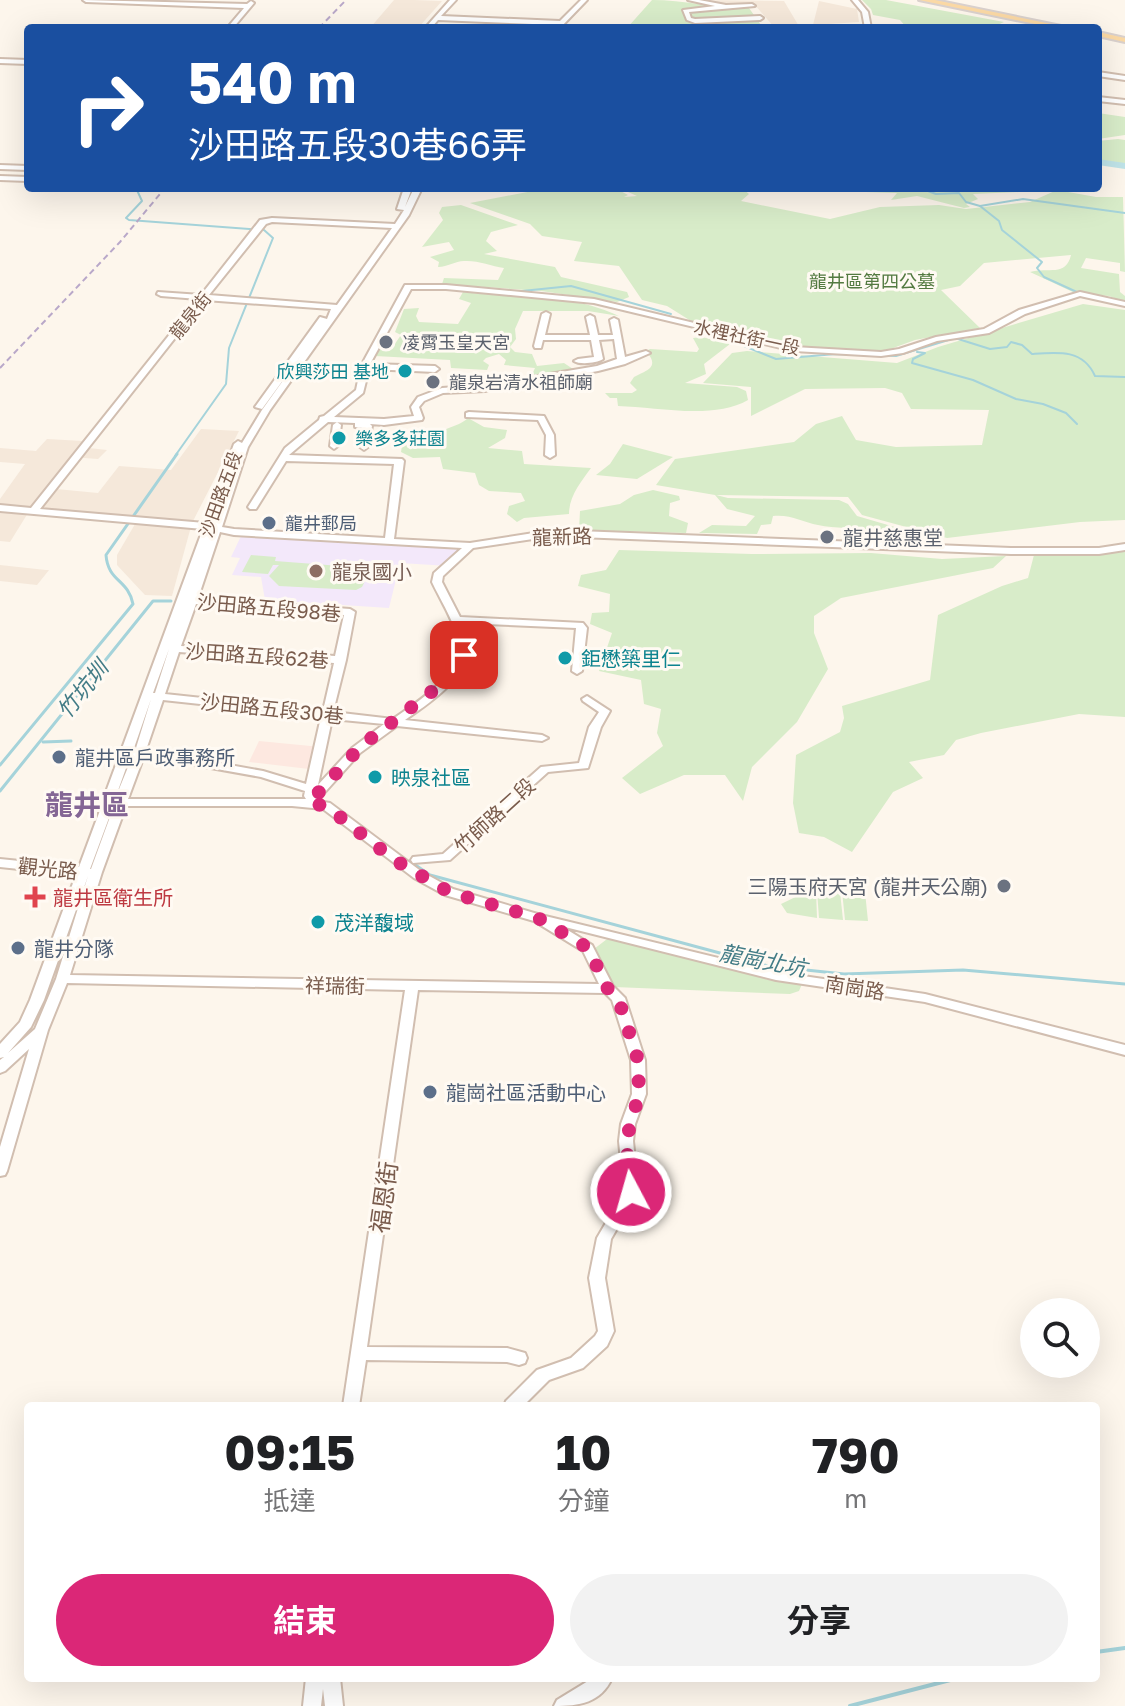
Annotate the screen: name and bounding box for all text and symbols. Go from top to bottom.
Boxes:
text: 540 m [188,48,357,115]
icon: right [56,56,160,160]
text: 沙田路五段30巷66弄 [188,123,527,166]
park label: 龍井區第四公墓 [809,270,935,292]
street label: 龍泉街 [164,287,216,343]
street label: 水裡社街一段 [692,315,802,359]
place label: 凌霄玉皇天宮 [402,331,510,353]
marker: 凌霄玉皇天宮 [377,333,395,351]
place label: 欣興莎田 基地 [277,360,389,382]
marker: 欣興莎田 基地 [396,362,414,380]
place label: 龍泉岩清水祖師廟 [449,371,593,393]
marker: 龍泉岩清水祖師廟 [424,373,442,391]
place label: 樂多多莊園 [355,427,445,449]
marker: 樂多多莊園 [330,429,348,447]
street label: 沙田路五段 [194,448,246,540]
place label: 龍井郵局 [285,512,357,534]
marker: 龍井郵局 [260,514,278,532]
street label: 龍新路 [532,523,592,549]
place label: 龍井慈惠堂 [843,525,943,549]
marker: 龍井慈惠堂 [818,528,836,546]
place label: 龍泉國小 [332,559,412,583]
marker: 龍泉國小 [307,562,325,580]
street label: 沙田路五段98巷 [196,589,342,625]
pin [430,621,498,689]
icon: arrive [442,633,486,677]
street label: 沙田路五段62巷 [184,638,330,672]
place label: 鉅懋築里仁 [581,646,681,670]
marker: 鉅懋築里仁 [556,649,574,667]
water label: 竹坑圳 [51,653,115,723]
street label: 沙田路五段30巷 [199,689,345,727]
place label: 龍井區戶政事務所 [75,745,235,769]
marker: 龍井區戶政事務所 [50,748,68,766]
place label: 映泉社區 [391,765,471,789]
marker: 映泉社區 [366,768,384,786]
street label: 竹師路二段 [449,773,539,857]
district label: 龍井區 [45,788,129,821]
street label: 觀光路 [17,853,79,883]
place label: 三陽玉府天宮 (龍井天公廟) [748,874,988,898]
marker: 三陽玉府天宮 (龍井天公廟) [995,877,1013,895]
place label: 龍井區衛生所 [53,885,173,909]
marker: 龍井區衛生所 [24,886,46,908]
place label: 茂洋馥域 [334,910,414,934]
marker: 茂洋馥域 [309,913,327,931]
place label: 龍井分隊 [34,936,114,960]
water label: 龍崗北坑 [717,938,812,982]
marker: 龍井分隊 [9,939,27,957]
street label: 南崗路 [823,970,887,1004]
street label: 祥瑞街 [305,972,365,998]
place label: 龍崗社區活動中心 [446,1080,606,1104]
marker: 龍崗社區活動中心 [421,1083,439,1101]
position arrow [589,1150,673,1234]
street label: 福恩街 [364,1159,402,1235]
map controls [1020,1298,1100,1378]
button: search [1020,1298,1100,1378]
text: 09:15 [224,1423,355,1481]
text: 10 [556,1423,612,1481]
text: 790 [812,1426,900,1484]
text: m [844,1483,867,1514]
text: 抵達 [264,1485,316,1516]
text: 分鐘 [558,1485,610,1516]
button: 結束 [56,1574,554,1666]
button: 分享 [570,1574,1068,1666]

